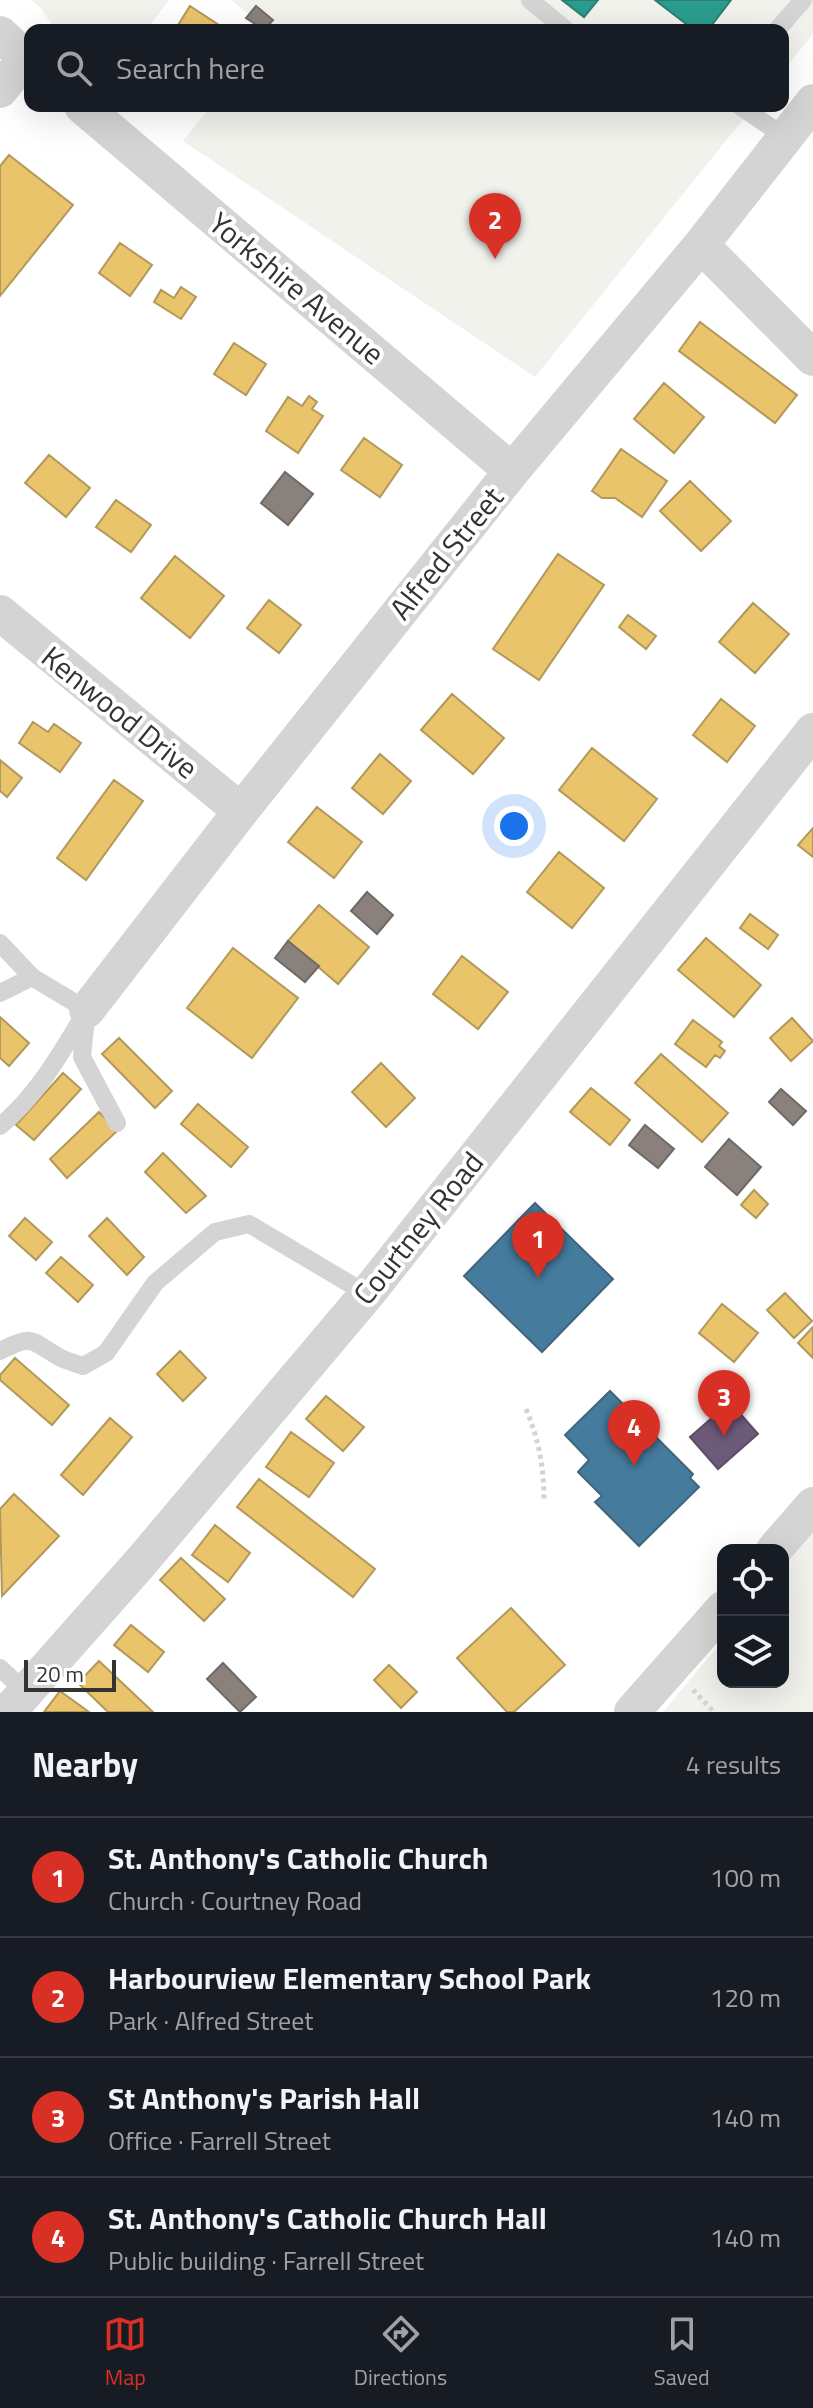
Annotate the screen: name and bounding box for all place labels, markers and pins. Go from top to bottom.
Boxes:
pin: 2 [469,193,521,259]
pin: 1 [512,1212,564,1278]
pin: 3 [698,1370,750,1436]
pin: 4 [608,1400,660,1466]

